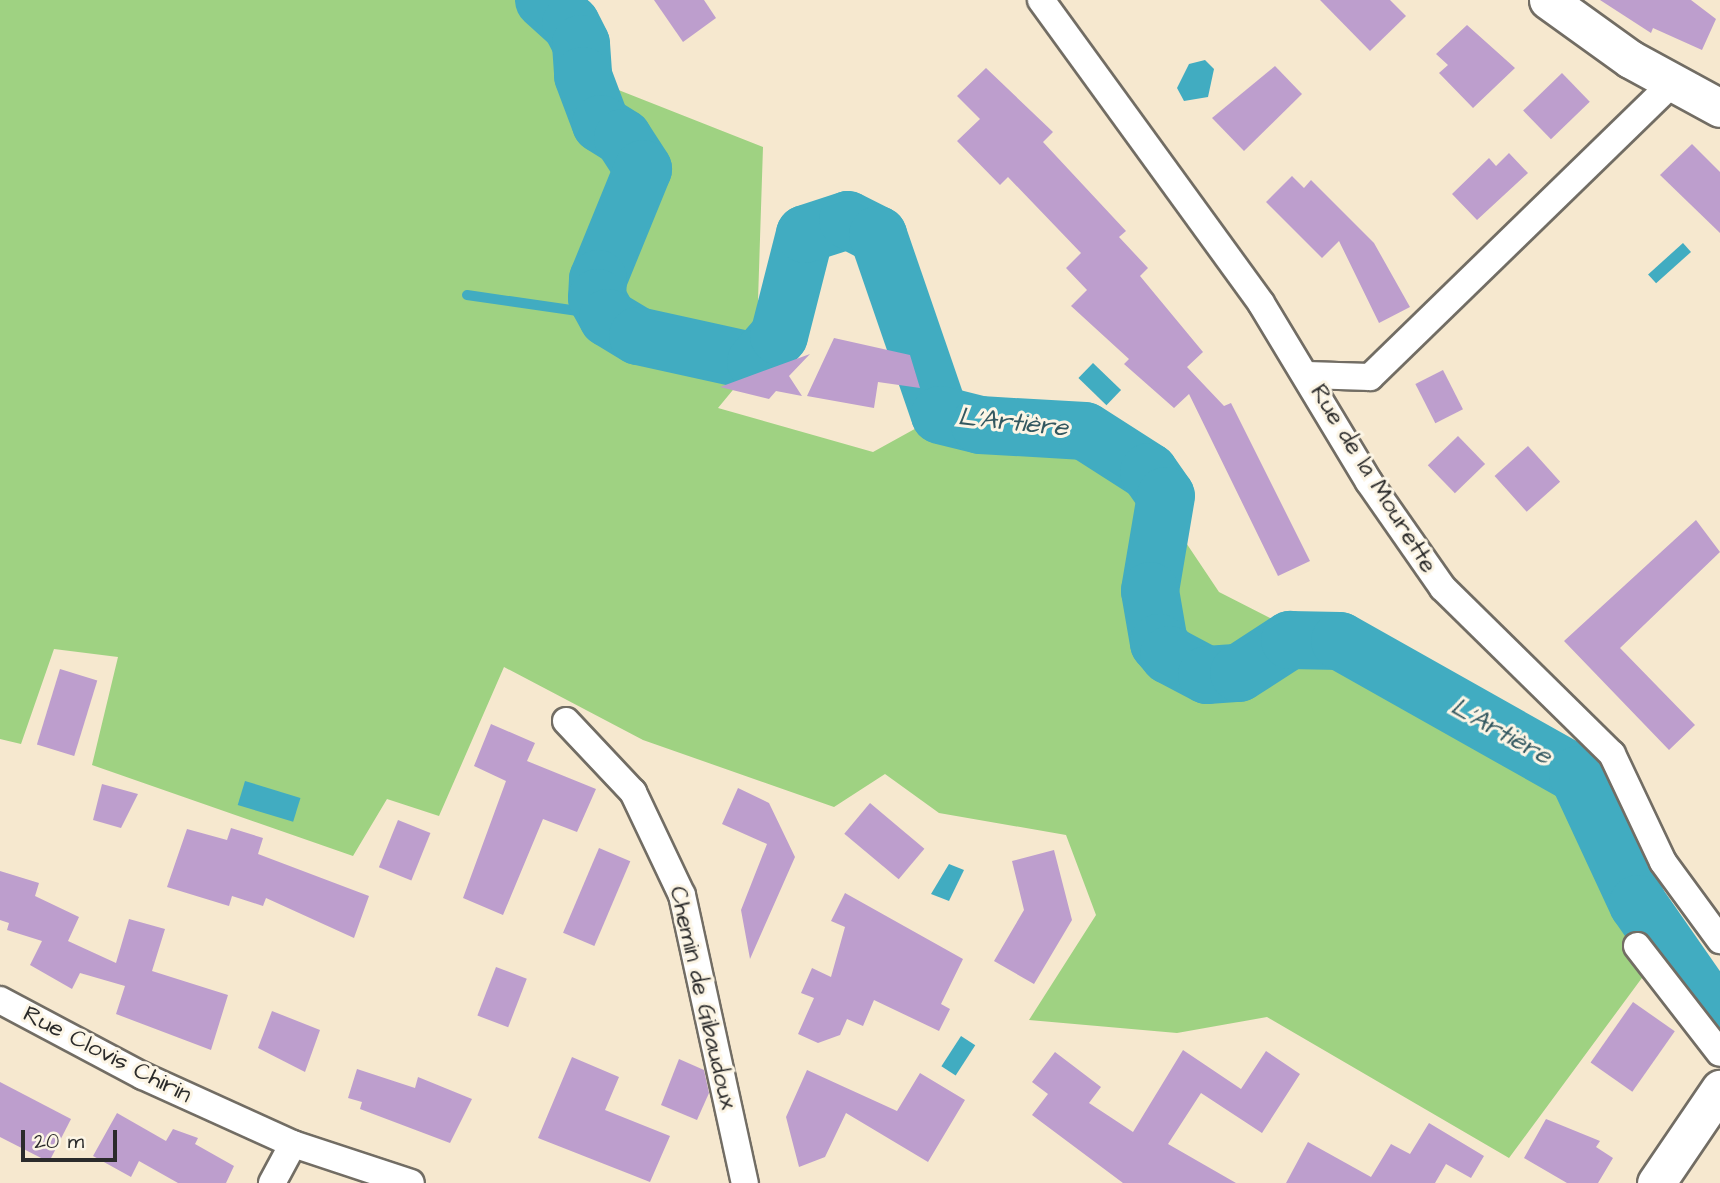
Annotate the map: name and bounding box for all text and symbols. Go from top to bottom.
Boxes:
street label: Rue de la Mourette [1303,380,1443,578]
water label: L'Artière [957,402,1069,444]
water label: L'Artière [1445,692,1557,772]
street label: Chemin de Gibaudoux [662,884,742,1112]
street label: Rue Clovis Chirin [18,1000,196,1110]
scale bar [24,1116,121,1160]
text: 20 m [34,1127,84,1156]

